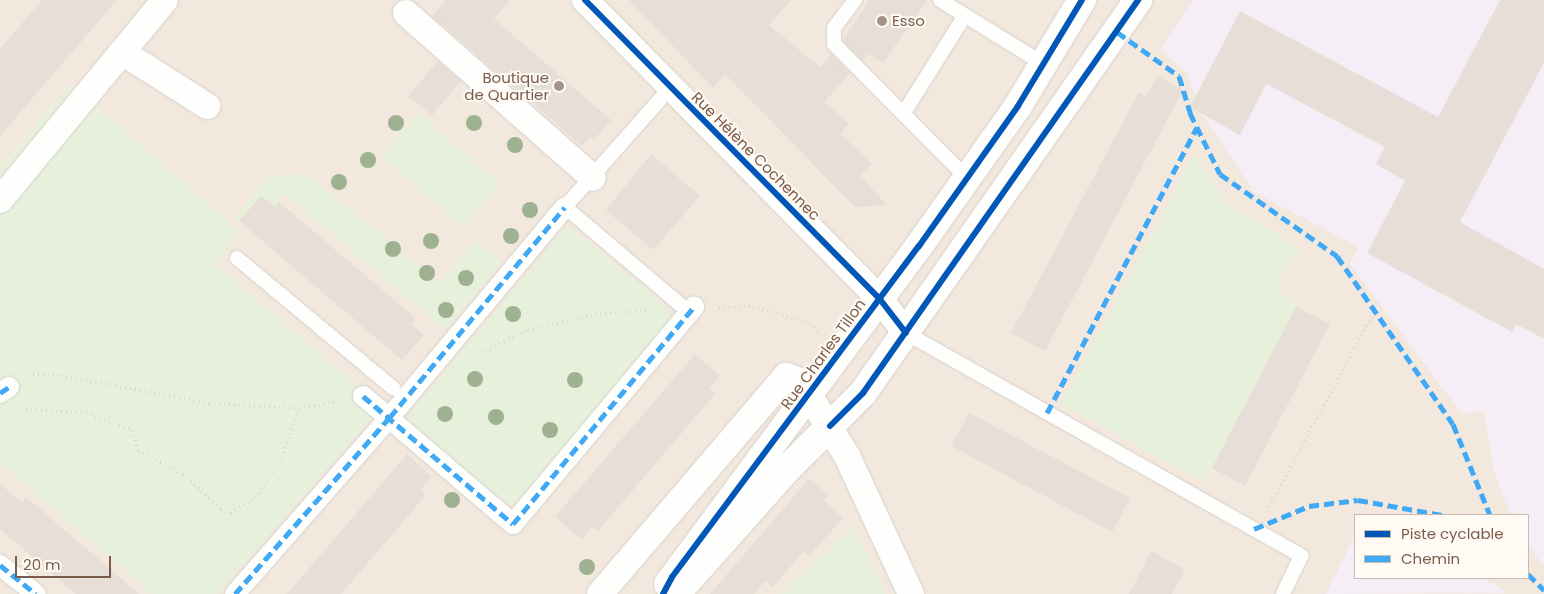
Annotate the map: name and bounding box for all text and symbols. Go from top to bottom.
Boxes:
place label: Esso [892,12,925,30]
marker: Esso [876,15,888,27]
place label: Boutique de Quartier [464,68,549,103]
marker: Boutique de Quartier [553,80,565,92]
street label: Rue Hélène Cochennec [688,88,824,224]
street label: Rue Charles Tillon [777,295,869,413]
legend [1354,514,1529,579]
text: Piste cyclable [1401,523,1504,544]
scale bar [18,546,114,578]
text: Chemin [1401,548,1460,569]
text: 20 m [23,554,61,575]

